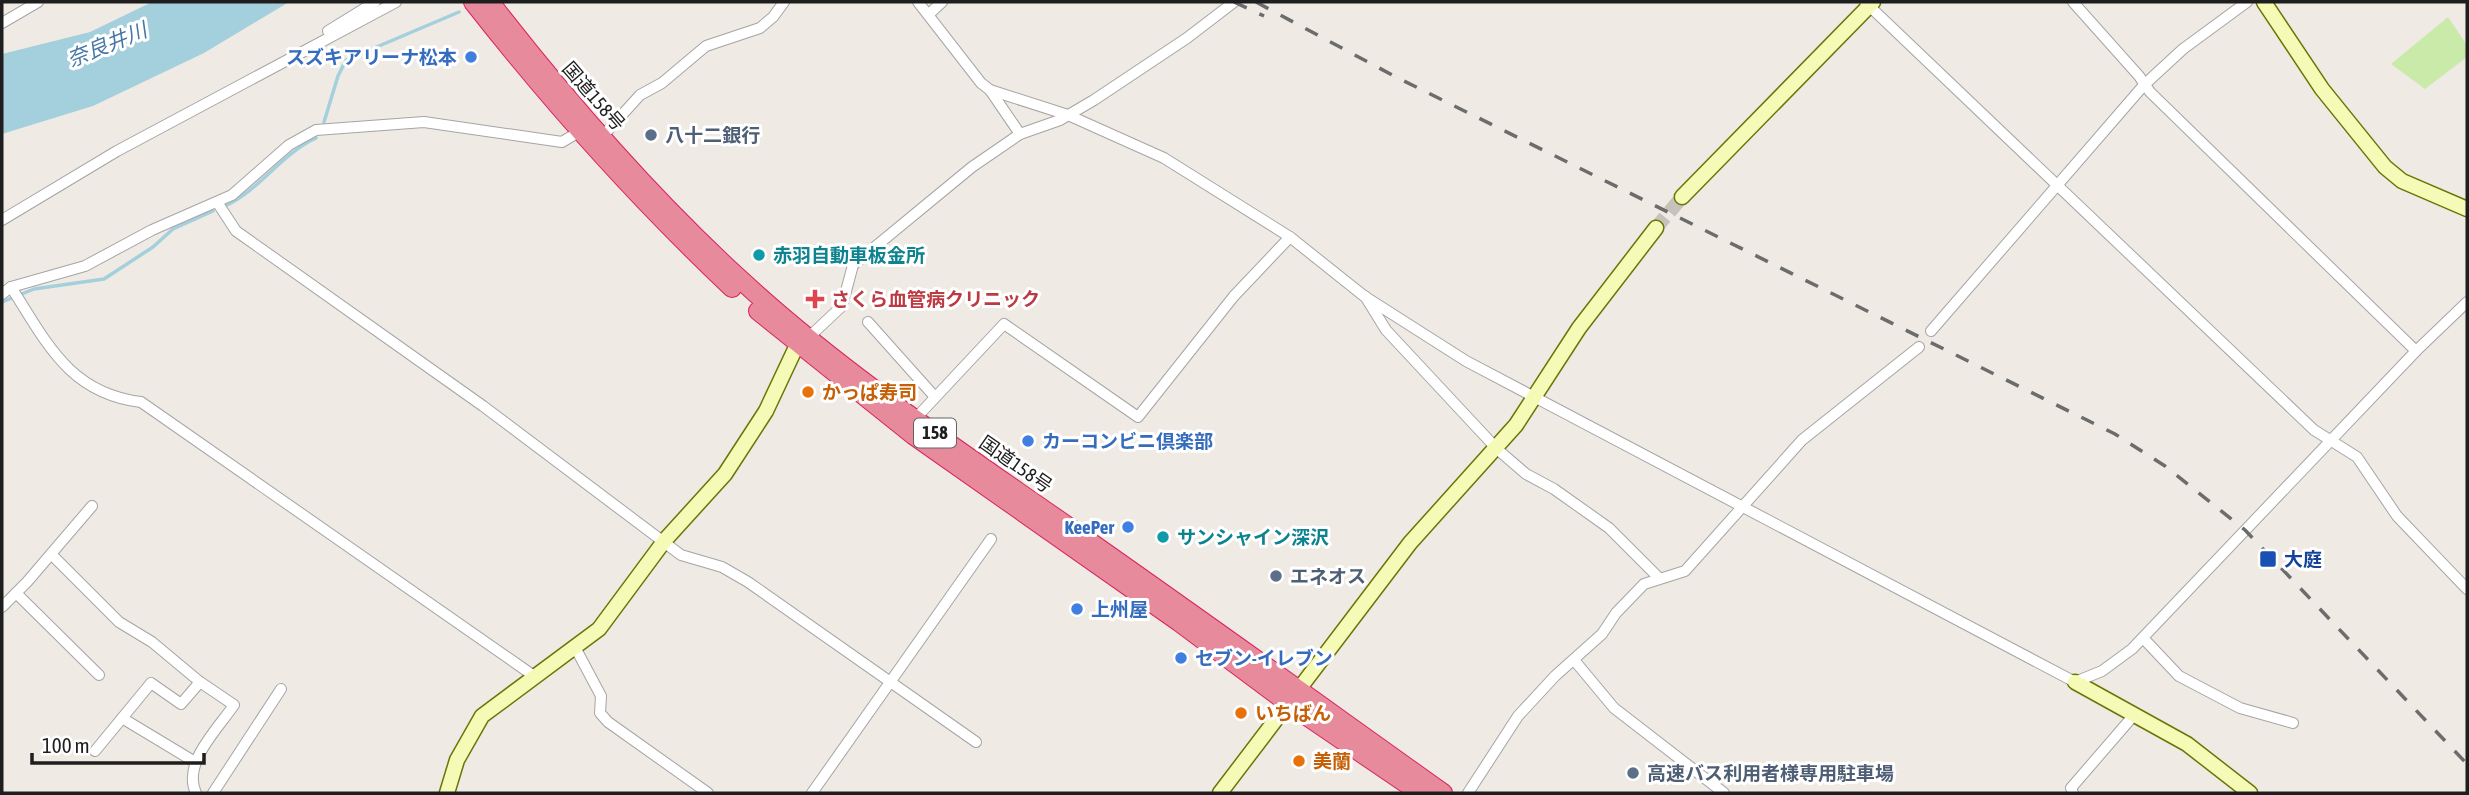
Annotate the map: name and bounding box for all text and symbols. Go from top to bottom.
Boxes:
water label: 奈良井川 [63,16,152,71]
place label: スズキアリーナ松本 [286,46,457,68]
marker: スズキアリーナ松本 [463,49,479,65]
street label: 国道158号 [558,57,630,135]
place label: 八十二銀行 [665,124,760,146]
marker: 八十二銀行 [643,127,659,143]
place label: 赤羽自動車板金所 [773,244,925,266]
marker: 赤羽自動車板金所 [751,247,767,263]
place label: さくら血管病クリニック [831,288,1040,310]
marker: さくら血管病クリニック [805,289,825,309]
place label: かっぱ寿司 [822,381,917,403]
marker: かっぱ寿司 [800,384,816,400]
road number: 158 [914,418,956,447]
place label: カーコンビニ倶楽部 [1042,430,1213,452]
street label: 国道158号 [975,431,1057,497]
marker: カーコンビニ倶楽部 [1020,433,1036,449]
place label: KeePer [1065,516,1114,538]
marker: KeePer [1120,519,1136,535]
place label: サンシャイン深沢 [1177,526,1329,548]
marker: サンシャイン深沢 [1155,529,1171,545]
place label: 大庭 [2284,548,2322,570]
marker: 大庭 [2258,549,2278,569]
place label: エネオス [1290,565,1366,587]
marker: エネオス [1268,568,1284,584]
place label: 上州屋 [1091,598,1148,620]
marker: 上州屋 [1069,601,1085,617]
place label: セブン-イレブン [1195,647,1333,669]
marker: セブン-イレブン [1173,650,1189,666]
place label: いちばん [1255,702,1331,724]
marker: いちばん [1233,705,1249,721]
scale bar [32,722,203,766]
text: 100 m [42,733,90,757]
place label: 美蘭 [1313,750,1351,772]
marker: 美蘭 [1291,753,1307,769]
place label: 高速バス利用者様専用駐車場 [1647,762,1894,784]
marker: 高速バス利用者様専用駐車場 [1625,765,1641,781]

